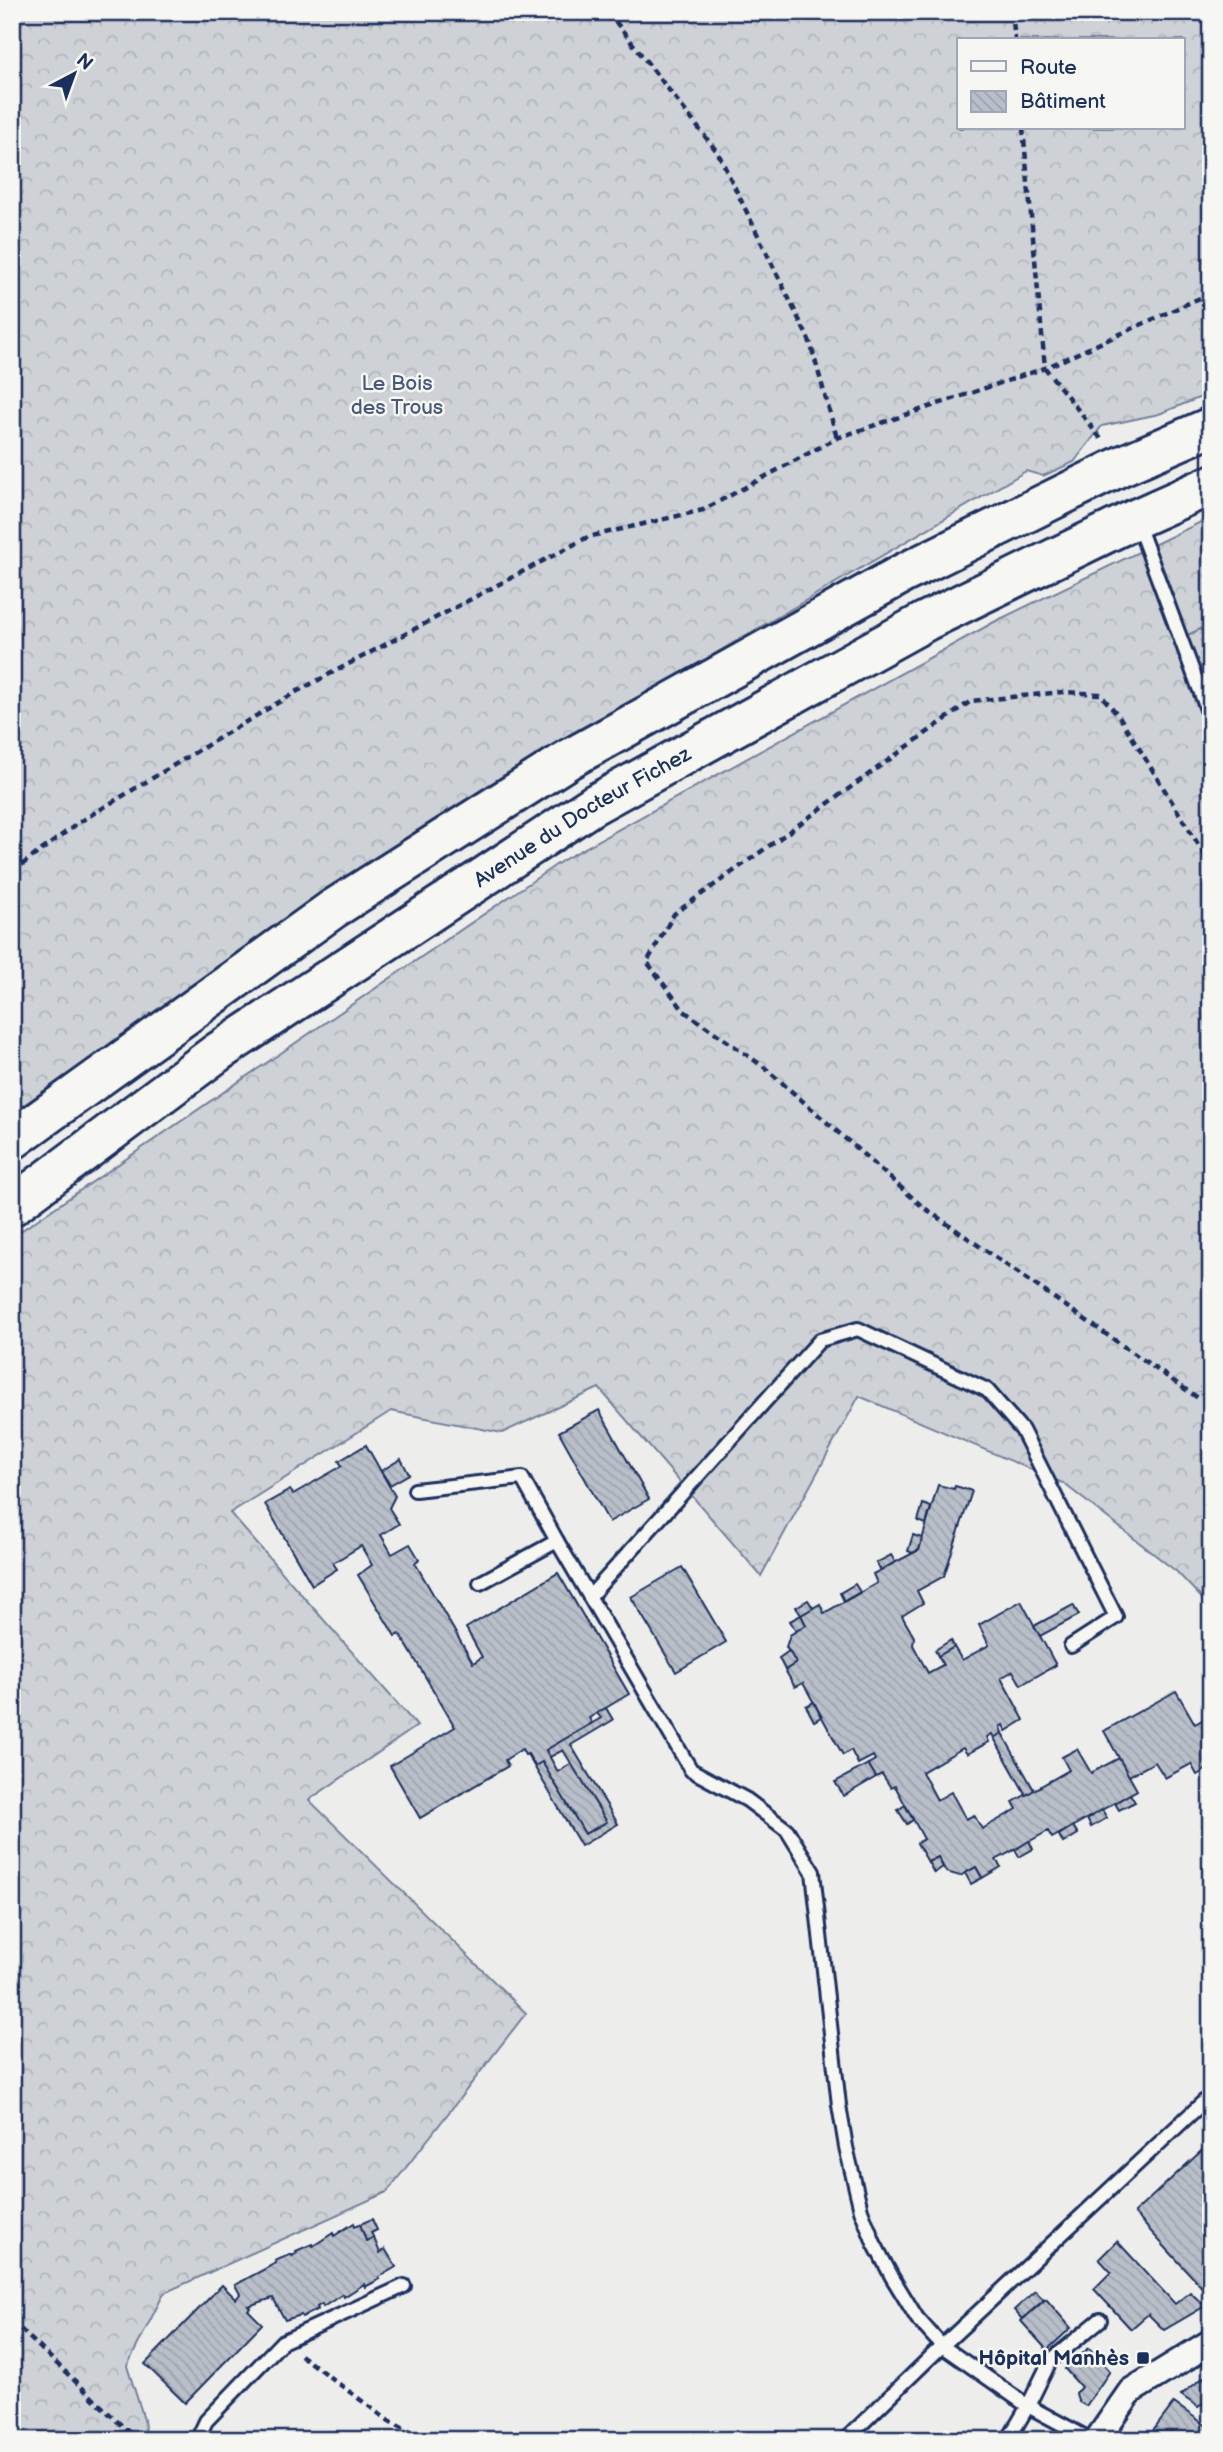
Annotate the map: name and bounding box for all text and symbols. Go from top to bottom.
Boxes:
north arrow [38,38,108,108]
legend [957,38,1184,130]
text: N [71,49,97,76]
text: Route [1020,55,1077,80]
text: Bâtiment [1020,89,1106,114]
park label: Le Bois des Trous [351,371,443,420]
street label: Avenue du Docteur Fichez [469,741,696,893]
place label: Hôpital Manhès [979,2346,1129,2371]
marker: Hôpital Manhès [1135,2350,1151,2366]

